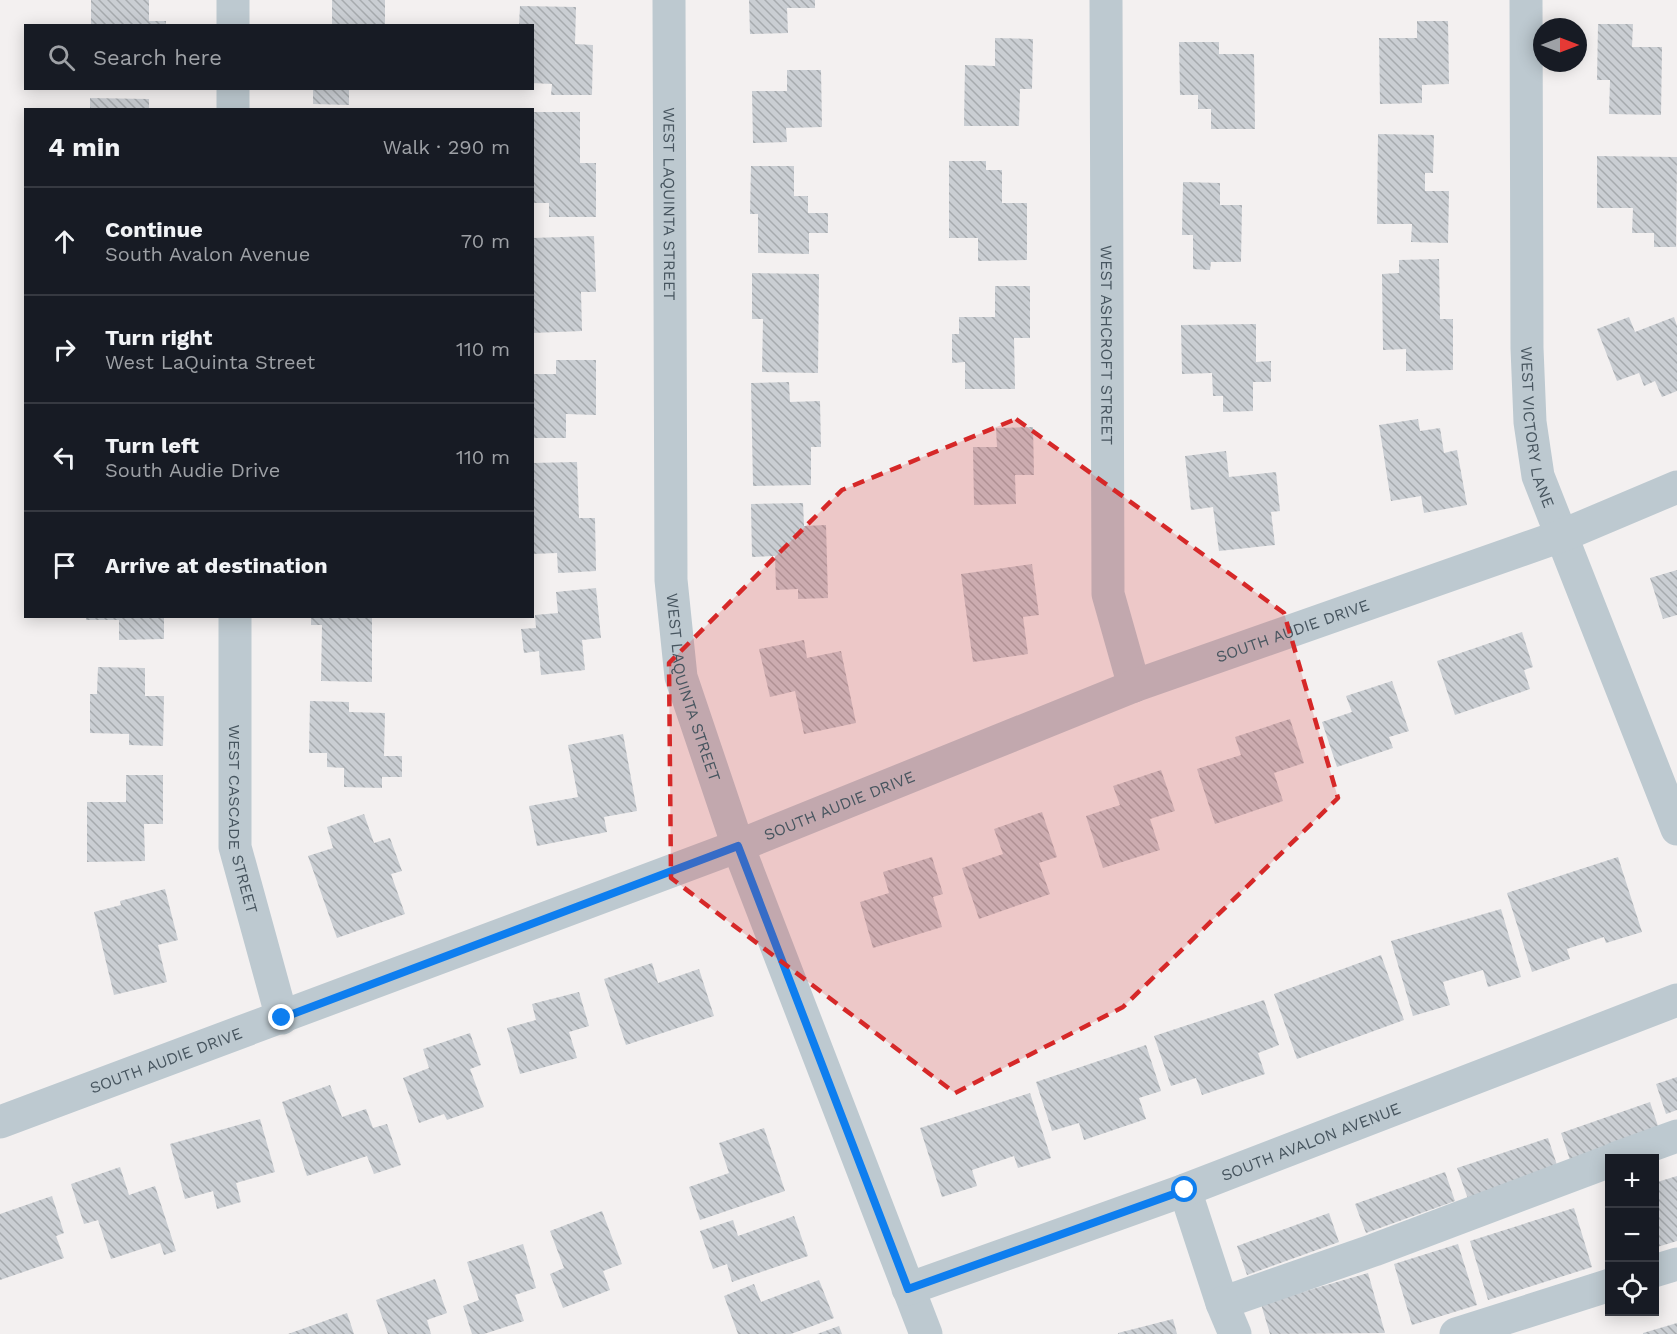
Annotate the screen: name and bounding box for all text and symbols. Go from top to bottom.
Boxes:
north arrow [1533,18,1587,72]
search box [24,24,534,90]
icon: search [45,41,78,74]
text: Search here [93,45,222,70]
street label: WEST LAQUINTA STREET [659,107,679,301]
text: 4 min [48,132,120,162]
text: Walk · 290 m [383,135,510,159]
text: Continue [105,217,203,242]
icon: ahead [48,225,81,258]
text: 70 m [461,229,510,253]
text: South Avalon Avenue [105,242,310,266]
street label: WEST ASHCROFT STREET [1097,245,1116,445]
text: Turn right [105,325,212,350]
icon: right [48,333,81,366]
text: 110 m [456,337,510,361]
street label: WEST VICTORY LANE [1517,346,1558,510]
text: West LaQuinta Street [105,350,315,374]
text: Turn left [105,433,199,458]
icon: left [48,441,81,474]
text: 110 m [456,445,510,469]
text: South Audie Drive [105,458,280,482]
icon: arrive [48,549,81,582]
text: Arrive at destination [105,553,328,578]
street label: WEST LAQUINTA STREET [662,592,725,784]
street label: SOUTH AUDIE DRIVE [1214,595,1372,666]
street label: WEST CASCADE STREET [225,725,262,916]
street label: SOUTH AUDIE DRIVE [761,767,917,845]
route end [268,1004,294,1030]
street label: SOUTH AUDIE DRIVE [87,1023,245,1098]
street label: SOUTH AVALON AVENUE [1219,1099,1403,1185]
map controls [1605,1154,1659,1316]
button: + [1605,1154,1659,1208]
route start [1171,1176,1197,1202]
button: − [1605,1208,1659,1262]
button: locate [1605,1262,1659,1316]

